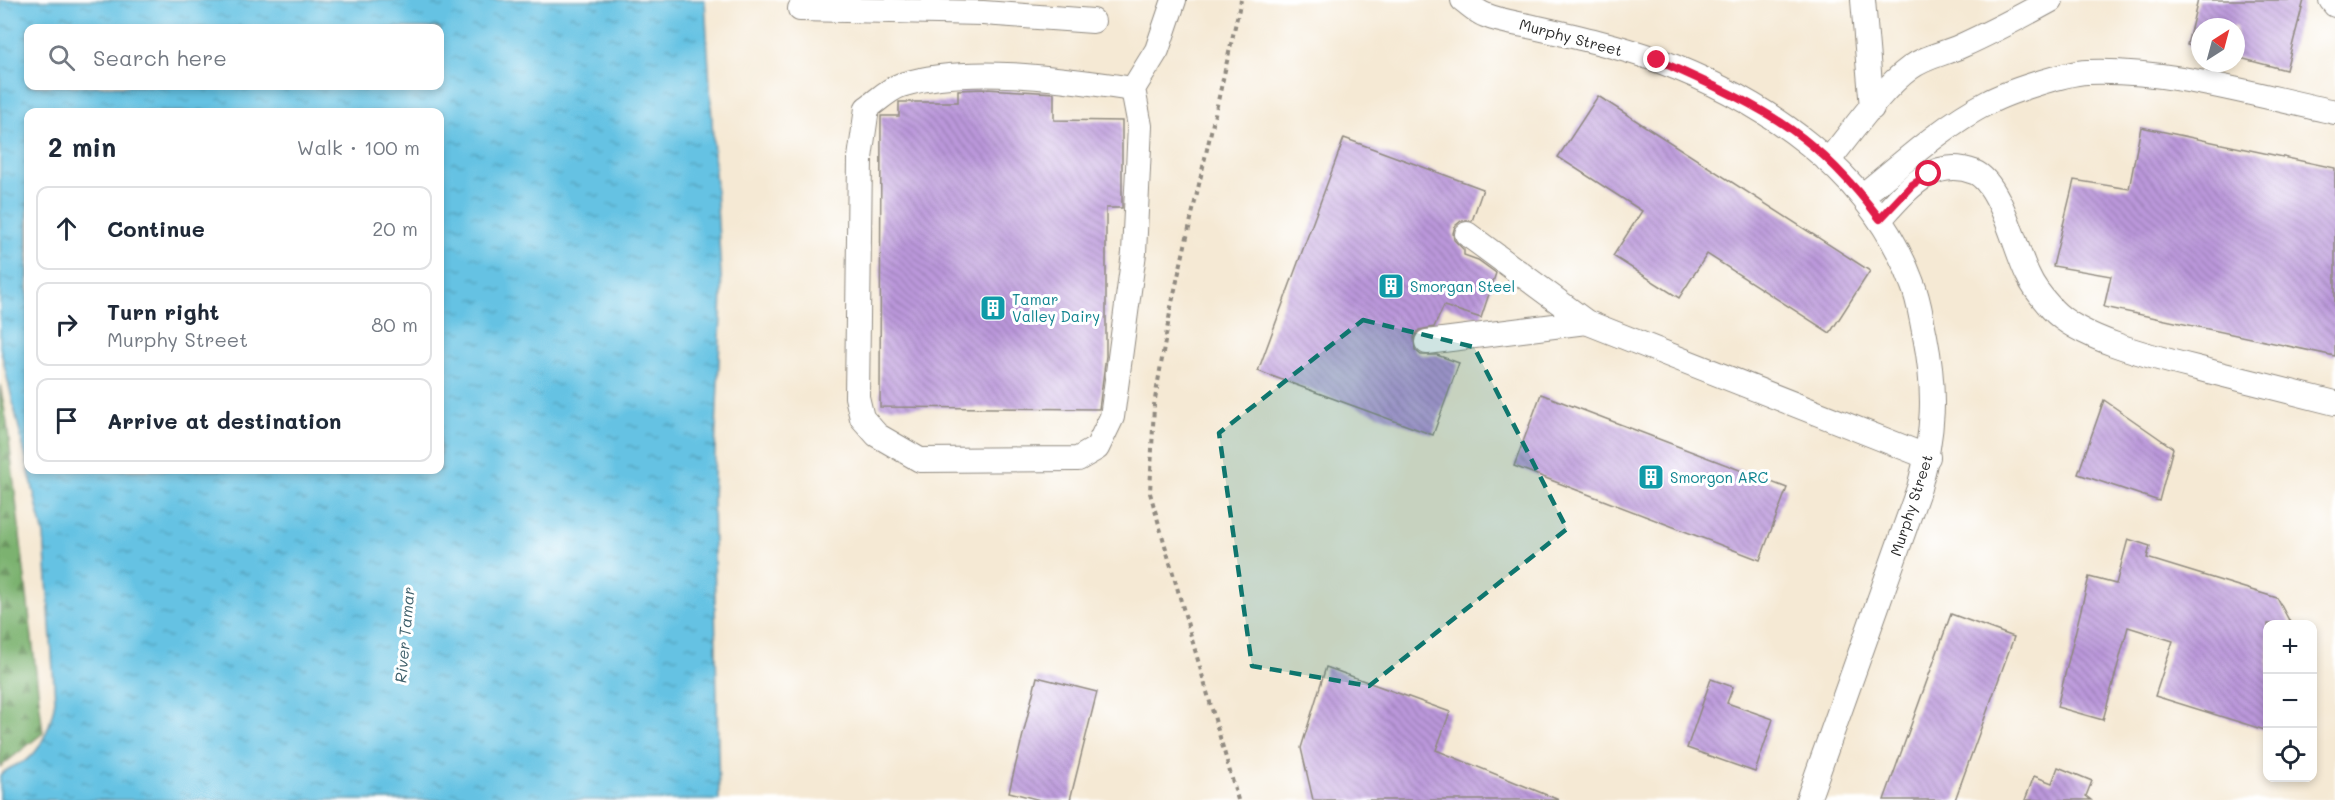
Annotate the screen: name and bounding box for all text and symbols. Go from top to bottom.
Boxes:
street label: Murphy Street [1517,14,1625,60]
north arrow [2191,18,2245,72]
search box [24,24,444,90]
icon: search [45,41,78,74]
text: Search here [93,43,227,72]
route end [1643,46,1669,72]
text: 2 min [48,130,116,164]
text: Walk · 100 m [297,134,420,160]
route start [1915,160,1941,186]
icon: ahead [50,212,83,245]
text: Continue [107,214,205,243]
text: 20 m [372,215,418,241]
building icon: Smorgan Steel [1376,271,1406,301]
place label: Smorgan Steel [1410,276,1515,296]
place label: Tamar Valley Dairy [1012,289,1100,326]
building icon: Tamar Valley Dairy [978,293,1008,323]
text: Turn right [107,297,219,326]
icon: right [50,308,83,341]
text: 80 m [371,311,418,337]
text: Murphy Street [107,326,248,352]
icon: arrive [50,404,83,437]
text: Arrive at destination [107,406,342,435]
street label: Murphy Street [1885,452,1937,558]
building icon: Smorgon ARC [1636,462,1666,492]
place label: Smorgon ARC [1670,467,1769,487]
water label: River Tamar [389,586,419,684]
map controls [2263,620,2317,782]
button: + [2263,620,2317,674]
button: − [2263,674,2317,728]
button: locate [2263,728,2317,782]

